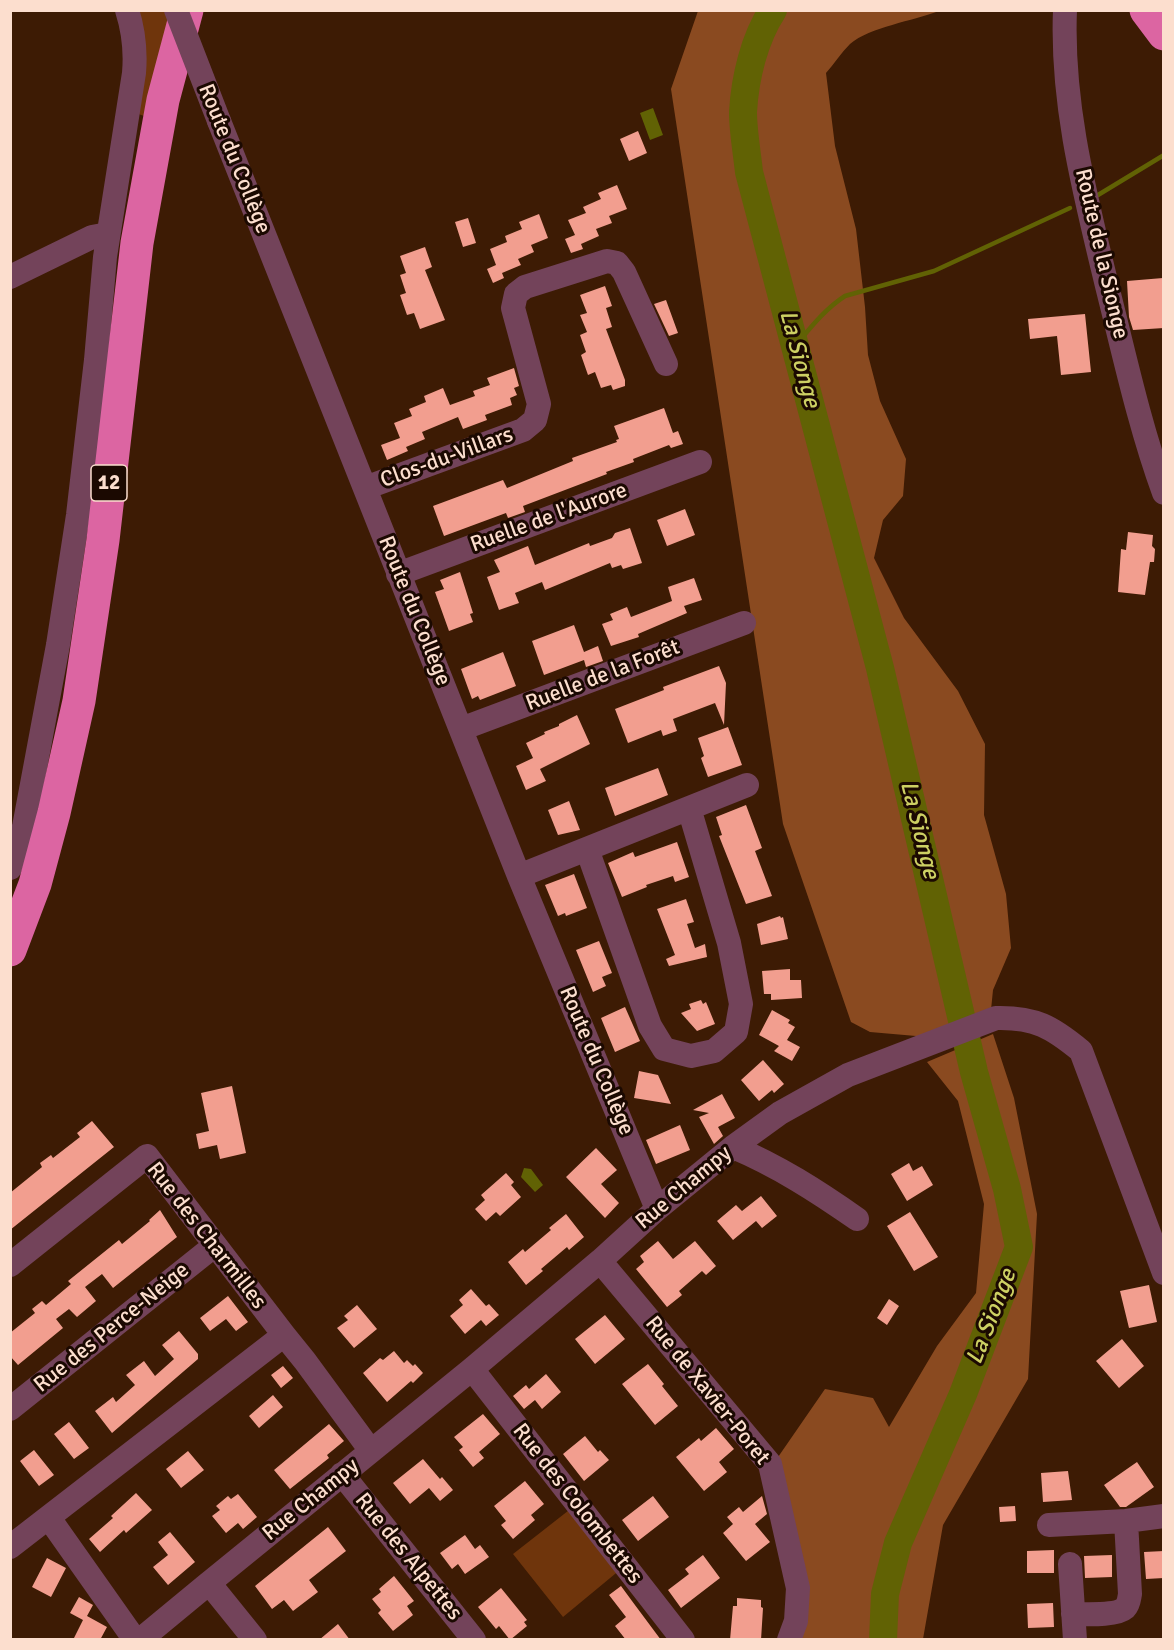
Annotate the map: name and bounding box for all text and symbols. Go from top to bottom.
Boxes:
street label: Route du Collège [192,80,276,238]
street label: Route de la Sionge [1069,166,1133,342]
water label: La Sionge [772,307,826,411]
street label: Clos-du-Villars [377,422,517,494]
road number: 12 [91,465,127,501]
street label: Ruelle de l'Aurore [467,477,631,559]
street label: Route du Collège [372,532,456,690]
street label: Ruelle de la Forêt [522,635,684,717]
water label: La Sionge [893,778,945,882]
street label: Route du Collège [553,983,639,1139]
street label: Rue Champy [631,1140,737,1236]
street label: Rue des Charmilles [141,1157,271,1315]
street label: Rue des Perce-Neige [29,1257,195,1399]
water label: La Sionge [961,1265,1023,1369]
street label: Rue de Xavier-Poret [639,1311,775,1471]
street label: Rue des Colombettes [506,1419,648,1589]
street label: Rue Champy [257,1453,365,1547]
street label: Rue des Alpettes [349,1488,467,1626]

